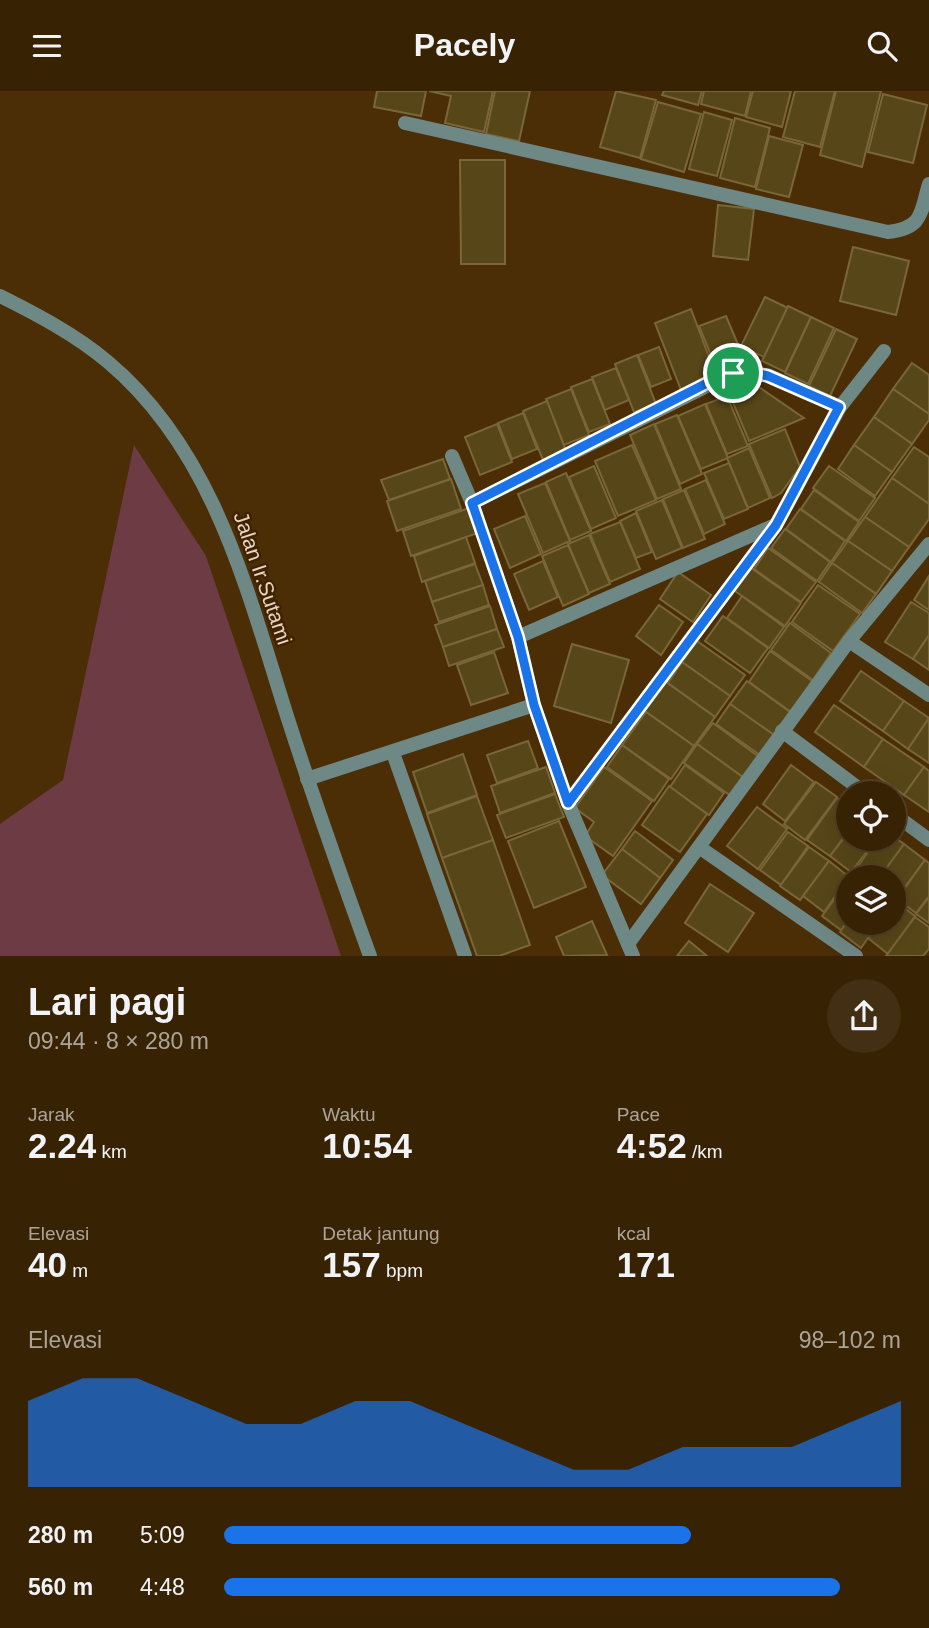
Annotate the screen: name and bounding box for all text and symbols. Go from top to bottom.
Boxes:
icon: menu [28,27,66,65]
text: Pacely [414,27,515,63]
icon: search [863,27,901,65]
pin [703,343,763,403]
icon: arrive [714,354,752,392]
street label: Jalan Ir.Sutami [230,509,296,647]
map controls [836,781,906,935]
button: locate [836,781,906,851]
button: layers [836,865,906,935]
button: share [827,979,901,1053]
text: Lari pagi [28,981,186,1023]
text: 09:44 · 8 × 280 m [28,1028,209,1054]
text: Jarak [28,1104,74,1125]
text: Waktu [322,1104,375,1125]
text: Pace [617,1104,660,1125]
text: 2.24 [28,1126,96,1165]
text: 10:54 [322,1126,412,1165]
text: 4:52 [617,1126,687,1165]
text: km [96,1141,127,1162]
text: /km [687,1141,723,1162]
text: Elevasi [28,1223,89,1244]
text: Detak jantung [322,1223,440,1244]
text: kcal [617,1223,650,1244]
text: 40 [28,1245,67,1284]
text: 157 [322,1245,381,1284]
text: 171 [617,1245,675,1284]
text: m [67,1260,88,1281]
text: bpm [381,1260,423,1281]
text: Elevasi [28,1327,102,1353]
text: 98–102 m [799,1327,901,1353]
text: 280 m [28,1522,93,1548]
text: 5:09 [140,1522,185,1548]
text: 560 m [28,1574,93,1600]
text: 4:48 [140,1574,185,1600]

